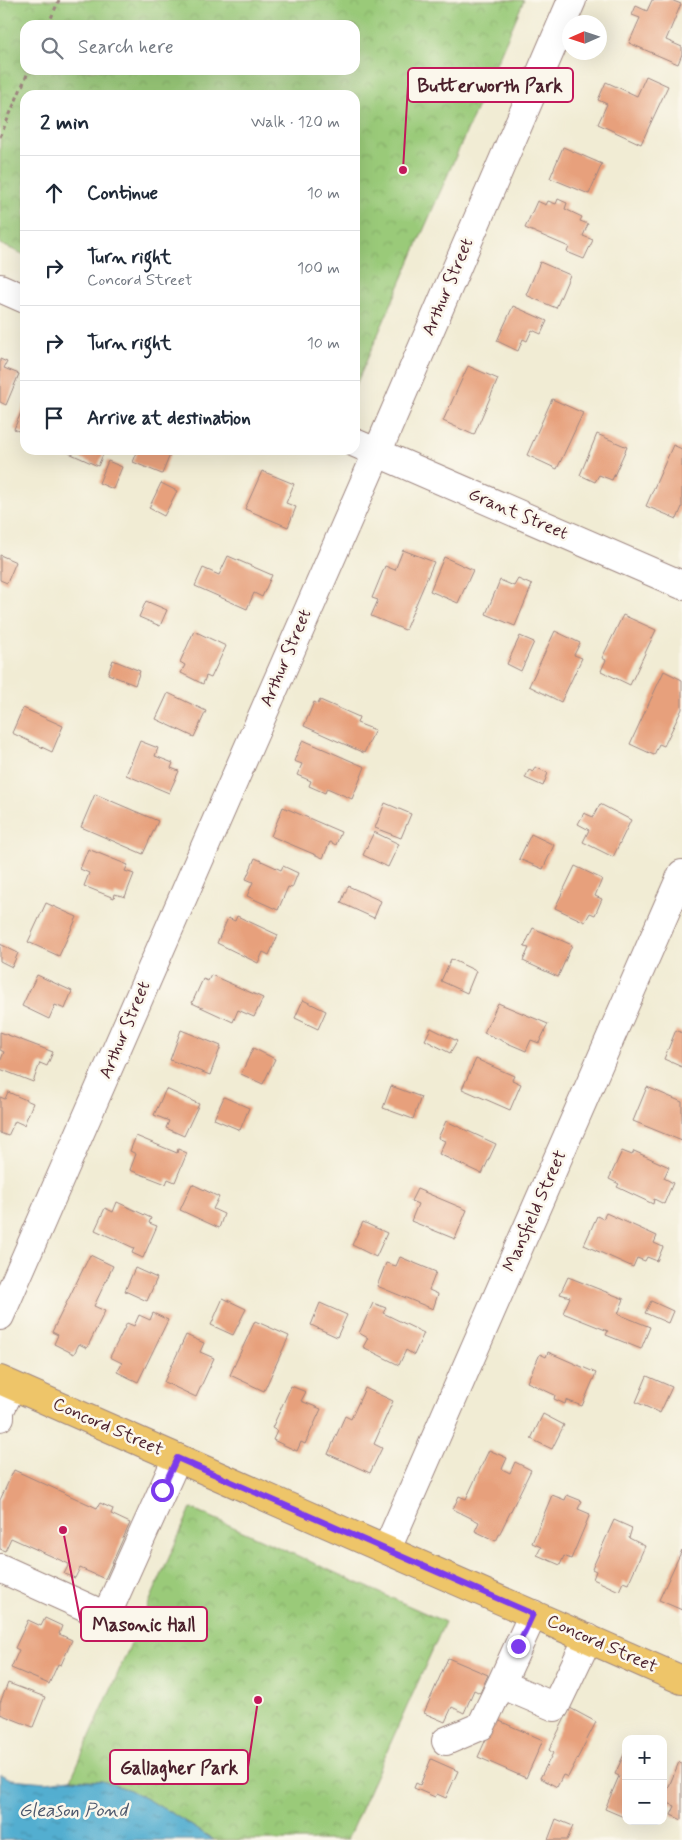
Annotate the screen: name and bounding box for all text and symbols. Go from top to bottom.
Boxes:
north arrow [562,15,607,60]
search box [20,20,360,75]
icon: search [38,34,66,62]
text: Search here [78,35,174,60]
callout: Butterworth Park [408,68,573,102]
text: Butterworth Park [417,74,563,99]
text: 2 min [40,109,89,137]
text: Walk · 120 m [251,112,340,133]
icon: ahead [40,179,68,207]
text: Continue [87,181,158,206]
text: 10 m [307,183,340,204]
street label: Arthur Street [417,234,479,340]
text: Turn right [87,245,171,270]
icon: right [40,254,68,282]
text: 100 m [297,258,340,279]
text: Concord Street [87,270,192,291]
icon: right [40,329,68,357]
text: Turn right [87,331,171,356]
text: 10 m [307,333,340,354]
icon: arrive [40,404,68,432]
text: Arrive at destination [87,406,251,431]
street label: Grant Street [465,482,572,546]
street label: Arthur Street [255,605,317,711]
street label: Arthur Street [94,977,156,1083]
street label: Mansfield Street [497,1146,573,1276]
street label: Concord Street [49,1392,167,1462]
route start [151,1479,174,1502]
callout: Masonic Hall [81,1607,207,1641]
street label: Concord Street [543,1609,661,1679]
text: Masonic Hall [92,1613,196,1638]
route end [507,1635,530,1658]
map controls [622,1735,667,1825]
button: + [622,1735,667,1780]
callout: Gallagher Park [110,1750,248,1784]
text: Gallagher Park [120,1756,239,1782]
button: − [622,1780,667,1825]
water label: Gleason Pond [19,1798,129,1823]

